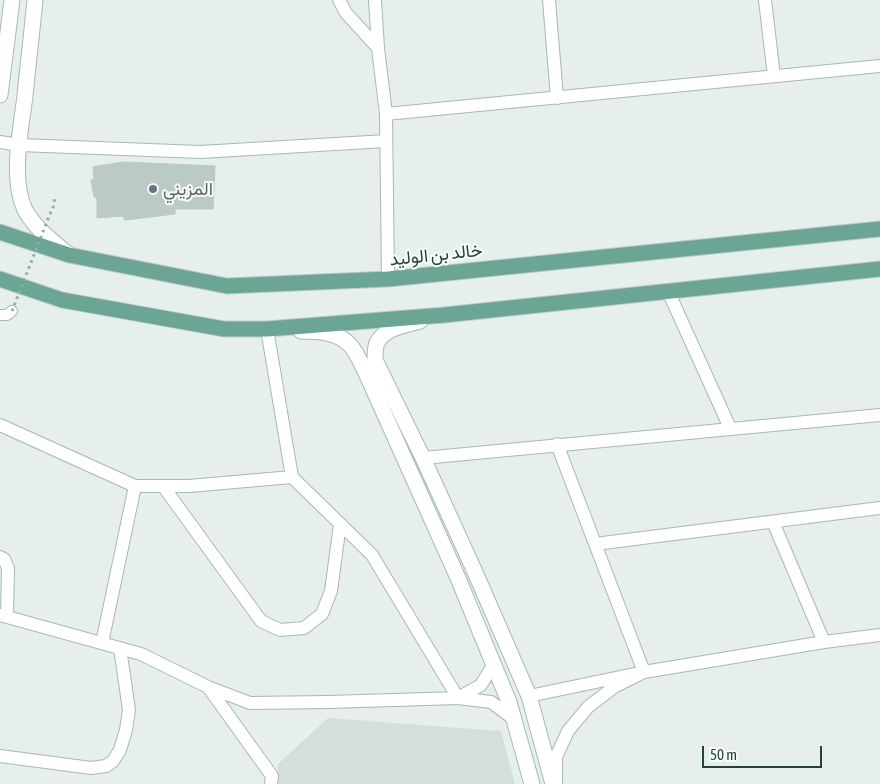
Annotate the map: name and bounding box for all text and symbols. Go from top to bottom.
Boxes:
place label: المزيني [163,178,213,200]
marker: المزيني [147,183,159,195]
street label: خالد بن الوليد [388,239,484,271]
scale bar [705,736,825,768]
text: 50 m [710,746,737,763]

